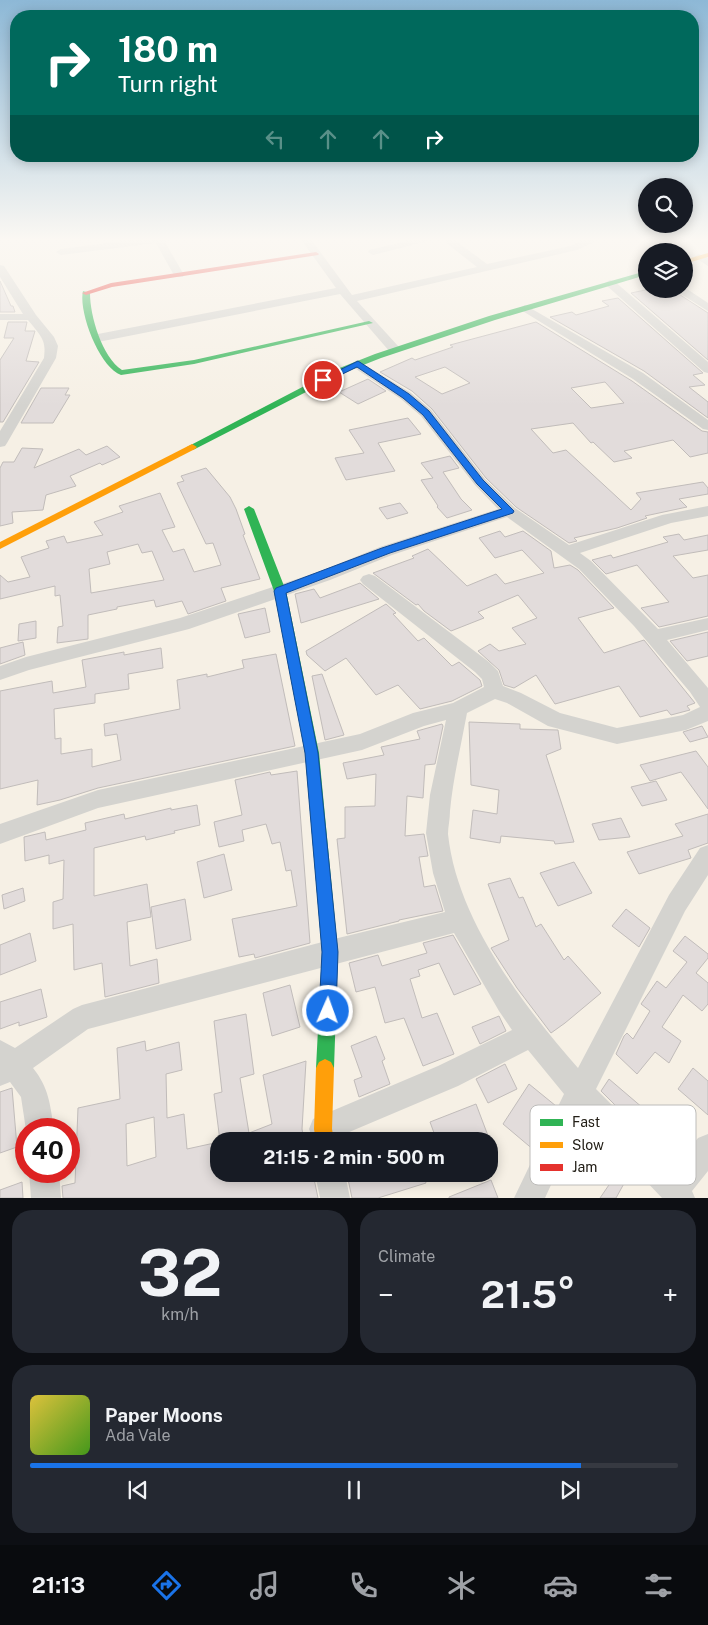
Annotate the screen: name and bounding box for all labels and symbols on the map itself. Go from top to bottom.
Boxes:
pin [302,359,344,401]
position arrow [301,984,353,1036]
legend [530,1105,696,1185]
text: Fast [572,1114,600,1130]
speed limit sign: 40 [15,1118,80,1183]
text: Slow [572,1137,604,1153]
text: Jam [572,1159,597,1175]

